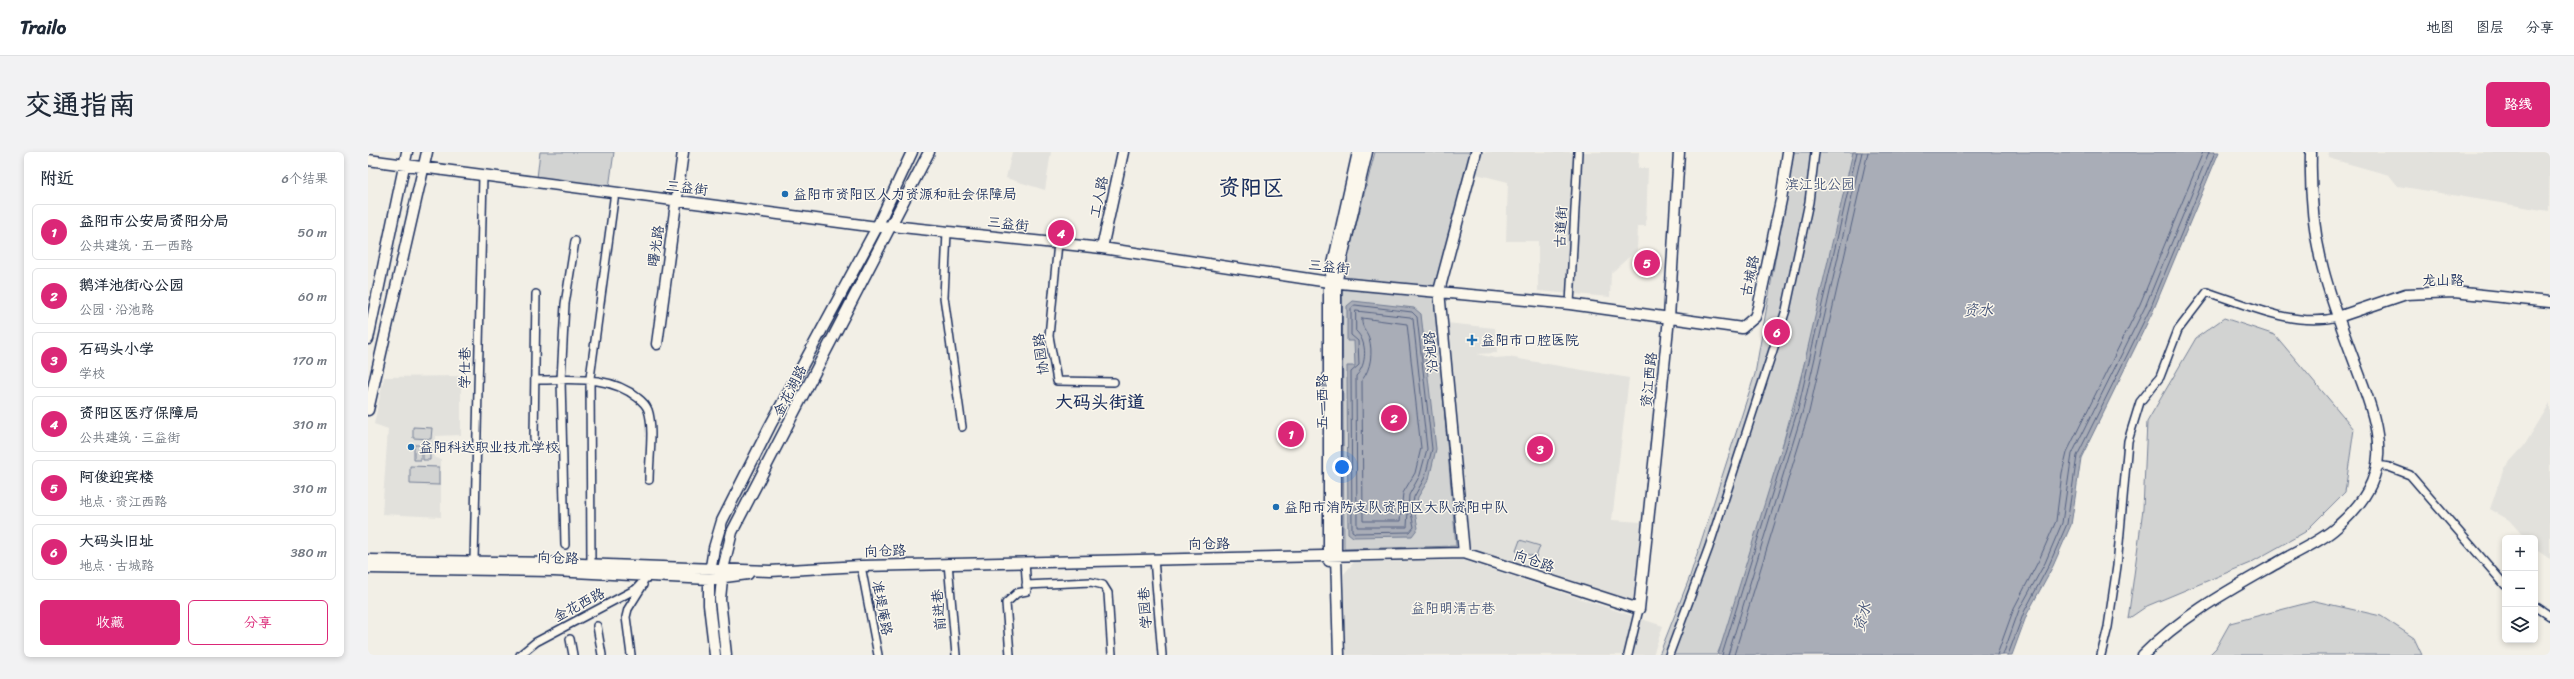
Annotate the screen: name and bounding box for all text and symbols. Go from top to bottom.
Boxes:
text: Trailo [20,11,66,44]
text: 地图 [2426,15,2454,40]
text: 图层 [2476,15,2504,40]
text: 分享 [2526,15,2554,40]
text: 交通指南 [24,80,136,129]
button: 路线 [2486,82,2550,127]
text: 附近 [40,163,74,193]
text: 6个结果 [282,167,328,190]
district label: 资阳区 [1218,168,1284,207]
park label: 滨江北公园 [1785,172,1855,197]
street label: 三益街 [665,173,709,203]
street label: 工人路 [1082,174,1116,220]
place label: 益阳市资阳区人力资源和社会保障局 [793,182,1017,207]
marker: 益阳市资阳区人力资源和社会保障局 [780,189,790,199]
street label: 古道街 [1547,205,1575,249]
text: 益阳市公安局资阳分局 [79,208,229,234]
street label: 三益街 [986,209,1030,239]
pin: 4 [1048,218,1074,248]
text: 1 [51,221,57,244]
text: 50 m [297,221,327,244]
street label: 曙光路 [641,223,671,269]
text: 公共建筑 · 五一西路 [79,234,193,257]
pin: 5 [1634,248,1660,278]
street label: 三益街 [1307,252,1351,282]
street label: 古城路 [1733,253,1767,299]
street label: 龙山路 [2422,268,2464,293]
text: 鹅洋池街心公园 [79,272,184,298]
text: 2 [50,285,58,308]
text: 60 m [298,285,327,308]
water label: 资水 [1963,297,1994,323]
text: 公园 · 沿池路 [79,298,154,321]
pin: 6 [1764,317,1790,347]
place label: 益阳市口腔医院 [1481,328,1579,353]
street label: 沿池路 [1417,330,1445,374]
street label: 协园路 [1026,332,1056,376]
marker: 益阳市口腔医院 [1466,334,1478,346]
text: 石码头小学 [79,336,154,362]
street label: 学仕巷 [452,346,478,389]
text: 3 [50,349,58,372]
text: 170 m [292,349,327,372]
street label: 资江西路 [1634,351,1664,409]
street label: 金花湖路 [766,360,814,422]
text: 学校 [79,362,105,385]
street label: 五一西路 [1310,374,1335,430]
district label: 大码头街道 [1055,386,1145,418]
text: 资阳区医疗保障局 [79,400,199,426]
pin: 2 [1381,403,1407,433]
text: 4 [50,413,58,436]
text: 310 m [293,413,327,436]
pin: 1 [1278,419,1304,449]
text: 公共建筑 · 三益街 [79,426,180,449]
pin: 3 [1527,434,1553,464]
place label: 益阳科达职业技术学校 [419,435,559,460]
marker: 益阳科达职业技术学校 [406,442,416,452]
your location [1332,457,1352,477]
text: 阿俊迎宾楼 [79,464,154,490]
text: 5 [50,477,58,500]
text: 310 m [293,477,327,500]
text: 地点 · 资江西路 [79,490,167,513]
place label: 益阳市消防支队资阳区大队资阳中队 [1284,495,1508,520]
marker: 益阳市消防支队资阳区大队资阳中队 [1271,502,1281,512]
text: 大码头旧址 [79,528,154,554]
street label: 向仓路 [1188,531,1230,557]
map controls [2502,535,2538,643]
button: + [2502,535,2538,571]
street label: 向仓路 [864,538,906,564]
text: 6 [50,541,58,564]
text: 380 m [290,541,327,564]
street label: 向仓路 [1510,543,1558,579]
street label: 向仓路 [537,545,579,571]
text: 地点 · 古城路 [79,554,154,577]
button: − [2502,571,2538,607]
street label: 准堤庵路 [864,578,900,638]
street label: 金花西路 [548,581,610,629]
street label: 学园巷 [1131,585,1159,630]
street label: 前进巷 [925,587,953,632]
park label: 益阳明清古巷 [1411,596,1496,621]
water label: 资水 [1845,598,1879,635]
button: 收藏 [40,600,180,645]
button: 分享 [188,600,328,645]
button: layers [2502,607,2538,643]

